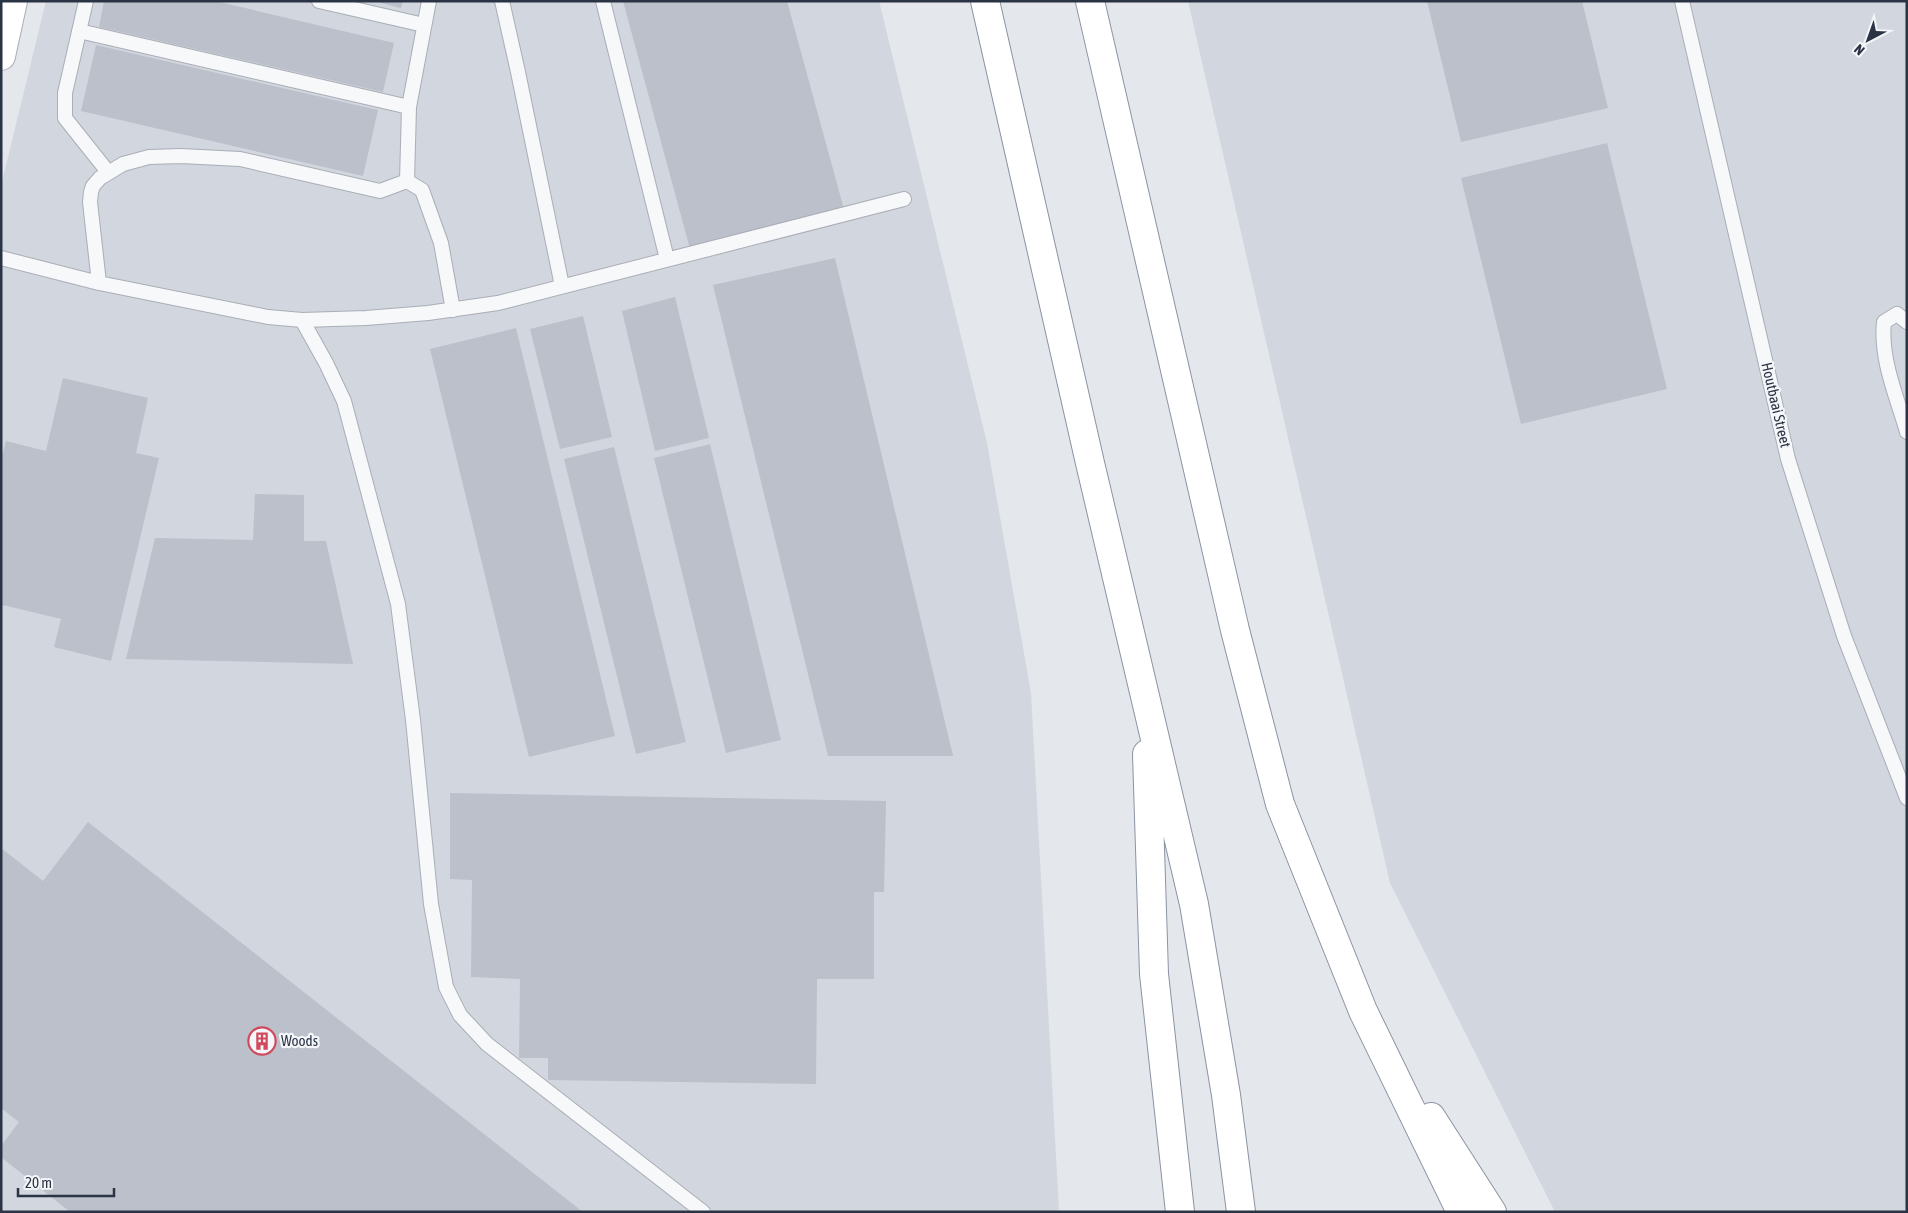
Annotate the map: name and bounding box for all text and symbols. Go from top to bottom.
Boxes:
north arrow [1843,15,1893,65]
text: N [1851,41,1868,59]
street label: Houtbaai Street [1758,361,1795,449]
building icon: Woods [247,1026,277,1056]
place label: Woods [281,1032,318,1049]
scale bar [18,1166,114,1198]
text: 20 m [25,1174,52,1191]

